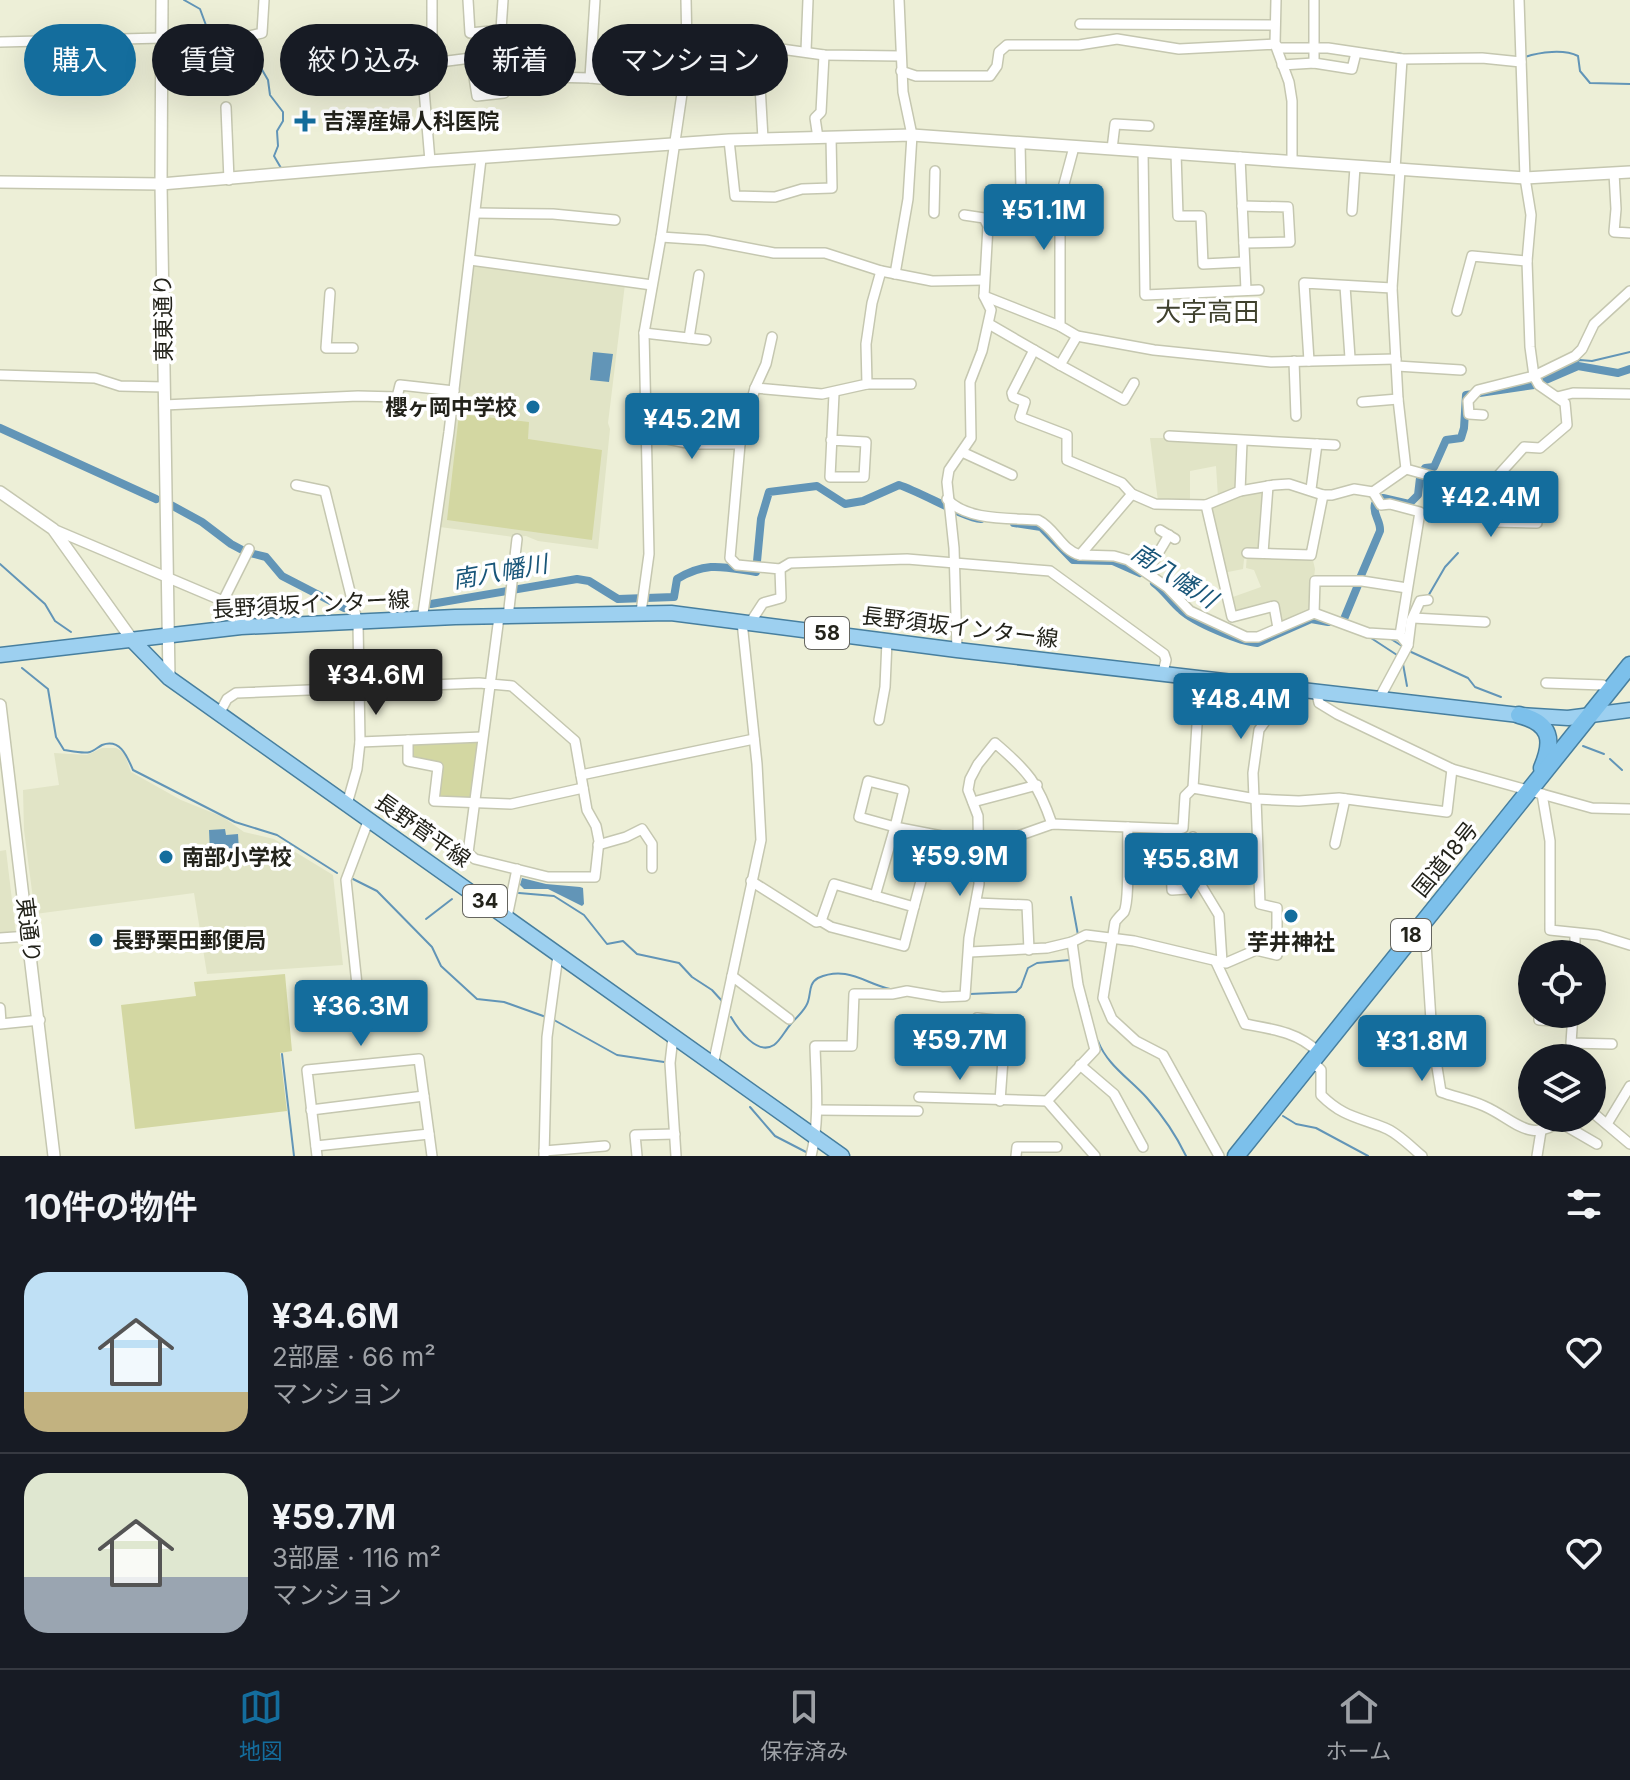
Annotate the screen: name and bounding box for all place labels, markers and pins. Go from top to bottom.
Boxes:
place label: 吉澤産婦人科医院 [323,108,499,134]
marker: 吉澤産婦人科医院 [294,110,316,132]
pin: ¥51.1M [979,184,1109,252]
pin: ¥45.2M [627,393,757,461]
place label: 櫻ヶ岡中学校 [385,394,517,420]
marker: 櫻ヶ岡中学校 [524,398,542,416]
pin: ¥42.4M [1426,471,1556,539]
pin: ¥34.6M [311,649,441,717]
pin: ¥48.4M [1176,673,1306,741]
pin: ¥59.9M [895,830,1025,898]
pin: ¥55.8M [1126,833,1256,901]
place label: 南部小学校 [182,844,292,870]
marker: 南部小学校 [157,848,175,866]
marker: 芋井神社 [1282,907,1300,925]
place label: 長野栗田郵便局 [112,927,266,953]
place label: 芋井神社 [1247,929,1335,955]
marker: 長野栗田郵便局 [87,931,105,949]
pin: ¥36.3M [296,980,426,1048]
pin: ¥59.7M [895,1014,1025,1082]
pin: ¥31.8M [1357,1015,1487,1083]

